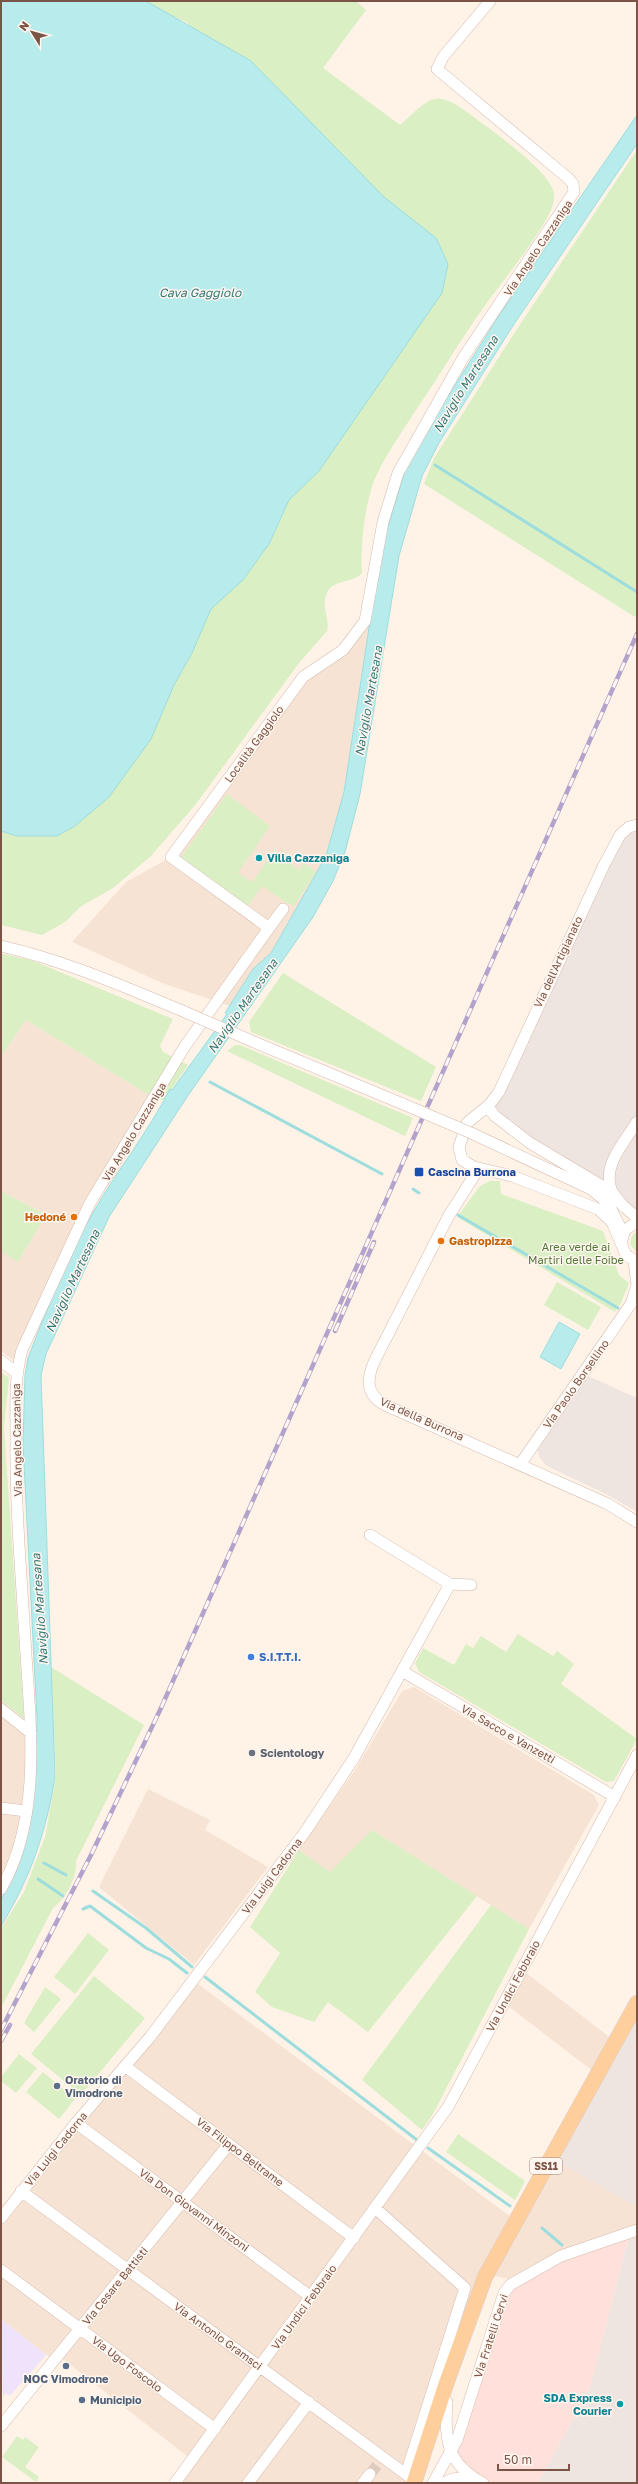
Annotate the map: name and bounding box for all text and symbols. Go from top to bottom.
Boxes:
north arrow [12,12,52,52]
text: N [16,18,31,33]
street label: Via Angelo Cazzaniga [501,197,575,298]
water label: Cava Gaggiolo [159,285,242,300]
water label: Naviglio Martesana [430,332,502,435]
water label: Naviglio Martesana [351,644,386,757]
street label: Località Gaggiolo [221,702,286,785]
place label: Villa Cazzaniga [267,851,349,864]
marker: Villa Cazzaniga [254,853,264,863]
street label: Via dell'Artigianato [531,914,585,1010]
water label: Naviglio Martesana [205,955,281,1056]
street label: Via Angelo Cazzaniga [99,1080,168,1184]
place label: Cascina Burrona [428,1165,516,1178]
marker: Cascina Burrona [413,1166,425,1178]
place label: Hedoné [25,1210,66,1223]
marker: Hedoné [69,1212,79,1222]
water label: Naviglio Martesana [42,1226,103,1334]
place label: Gastropizza [449,1234,512,1247]
marker: Gastropizza [436,1236,446,1246]
park label: Area verde ai Martiri delle Foibe [528,1240,624,1266]
street label: Via Paolo Borsellino [540,1336,611,1431]
street label: Via Angelo Cazzaniga [9,1383,24,1497]
street label: Via della Burrona [378,1394,466,1443]
water label: Naviglio Martesana [28,1552,51,1665]
place label: S.I.T.T.I. [259,1650,301,1663]
marker: S.I.T.T.I. [246,1652,256,1662]
street label: Via Sacco e Vanzetti [459,1701,558,1766]
place label: Scientology [260,1746,325,1759]
marker: Scientology [247,1748,257,1758]
street label: Via Luigi Cadorna [239,1835,304,1916]
street label: Via Undici Febbraio [483,1937,542,2034]
place label: Oratorio di Vimodrone [65,2073,123,2099]
marker: Oratorio di Vimodrone [52,2081,62,2091]
street label: Via Luigi Cadorna [22,2109,90,2188]
street label: Via Filippo Beltrame [194,2114,287,2189]
road number: SS11 [530,2158,562,2174]
street label: Via Don Giovanni Minzoni [137,2165,252,2254]
street label: Via Cesare Battisti [79,2244,150,2327]
street label: Via Undici Febbraio [268,2261,339,2352]
street label: Via Fratelli Cervi [471,2292,510,2379]
street label: Via Antonio Gramsci [172,2299,265,2372]
street label: Via Ugo Foscolo [89,2333,165,2395]
marker: NOC Vimodrone [61,2361,71,2371]
place label: NOC Vimodrone [23,2372,109,2385]
place label: SDA Express Courier [543,2391,613,2417]
place label: Municipio [90,2393,142,2406]
marker: Municipio [77,2395,87,2405]
marker: SDA Express Courier [615,2399,625,2409]
scale bar [498,2446,569,2472]
text: 50 m [504,2452,532,2467]

